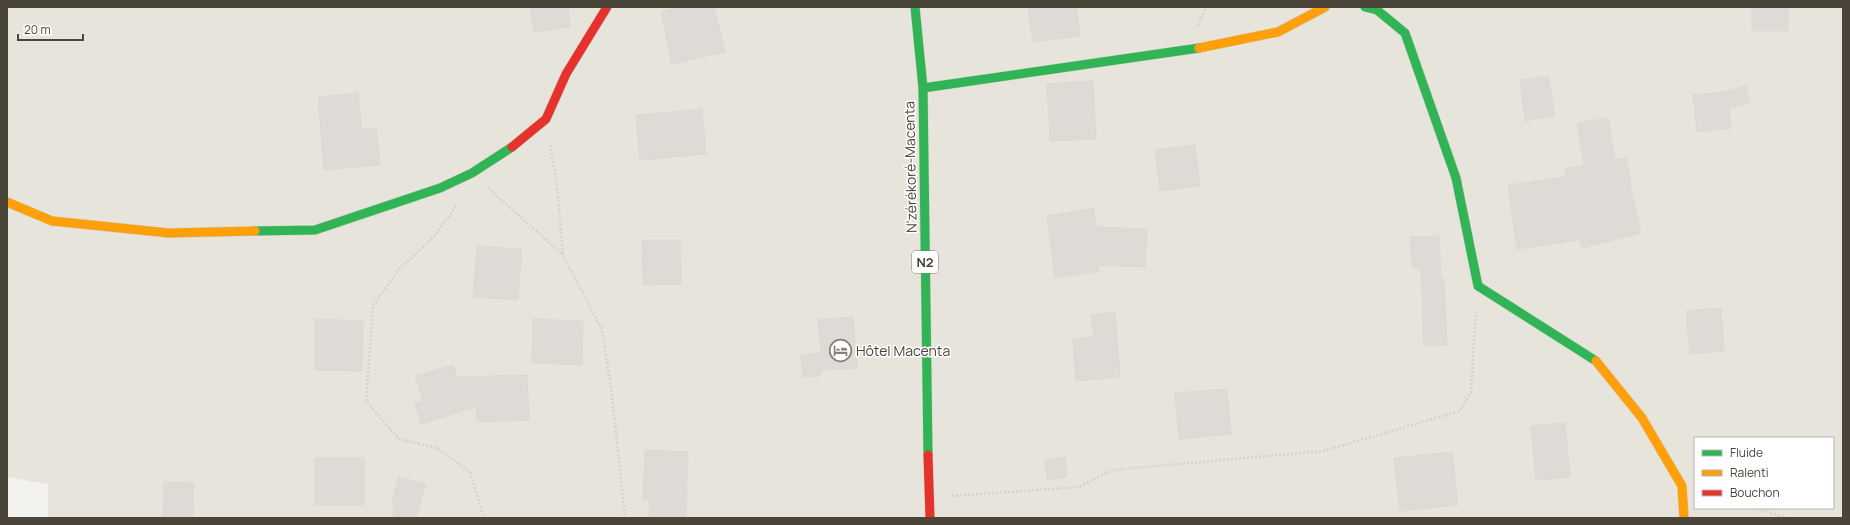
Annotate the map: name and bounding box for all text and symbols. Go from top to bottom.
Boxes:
scale bar [18,16,83,42]
text: 20 m [24,21,51,38]
street label: N'zérékoré-Macenta [899,101,921,233]
road number: N2 [912,251,938,273]
hotel icon: Hôtel Macenta [827,337,853,363]
place label: Hôtel Macenta [856,341,950,360]
legend [1694,437,1834,509]
text: Fluide [1730,444,1763,461]
text: Ralenti [1730,464,1769,481]
text: Bouchon [1730,484,1780,501]

